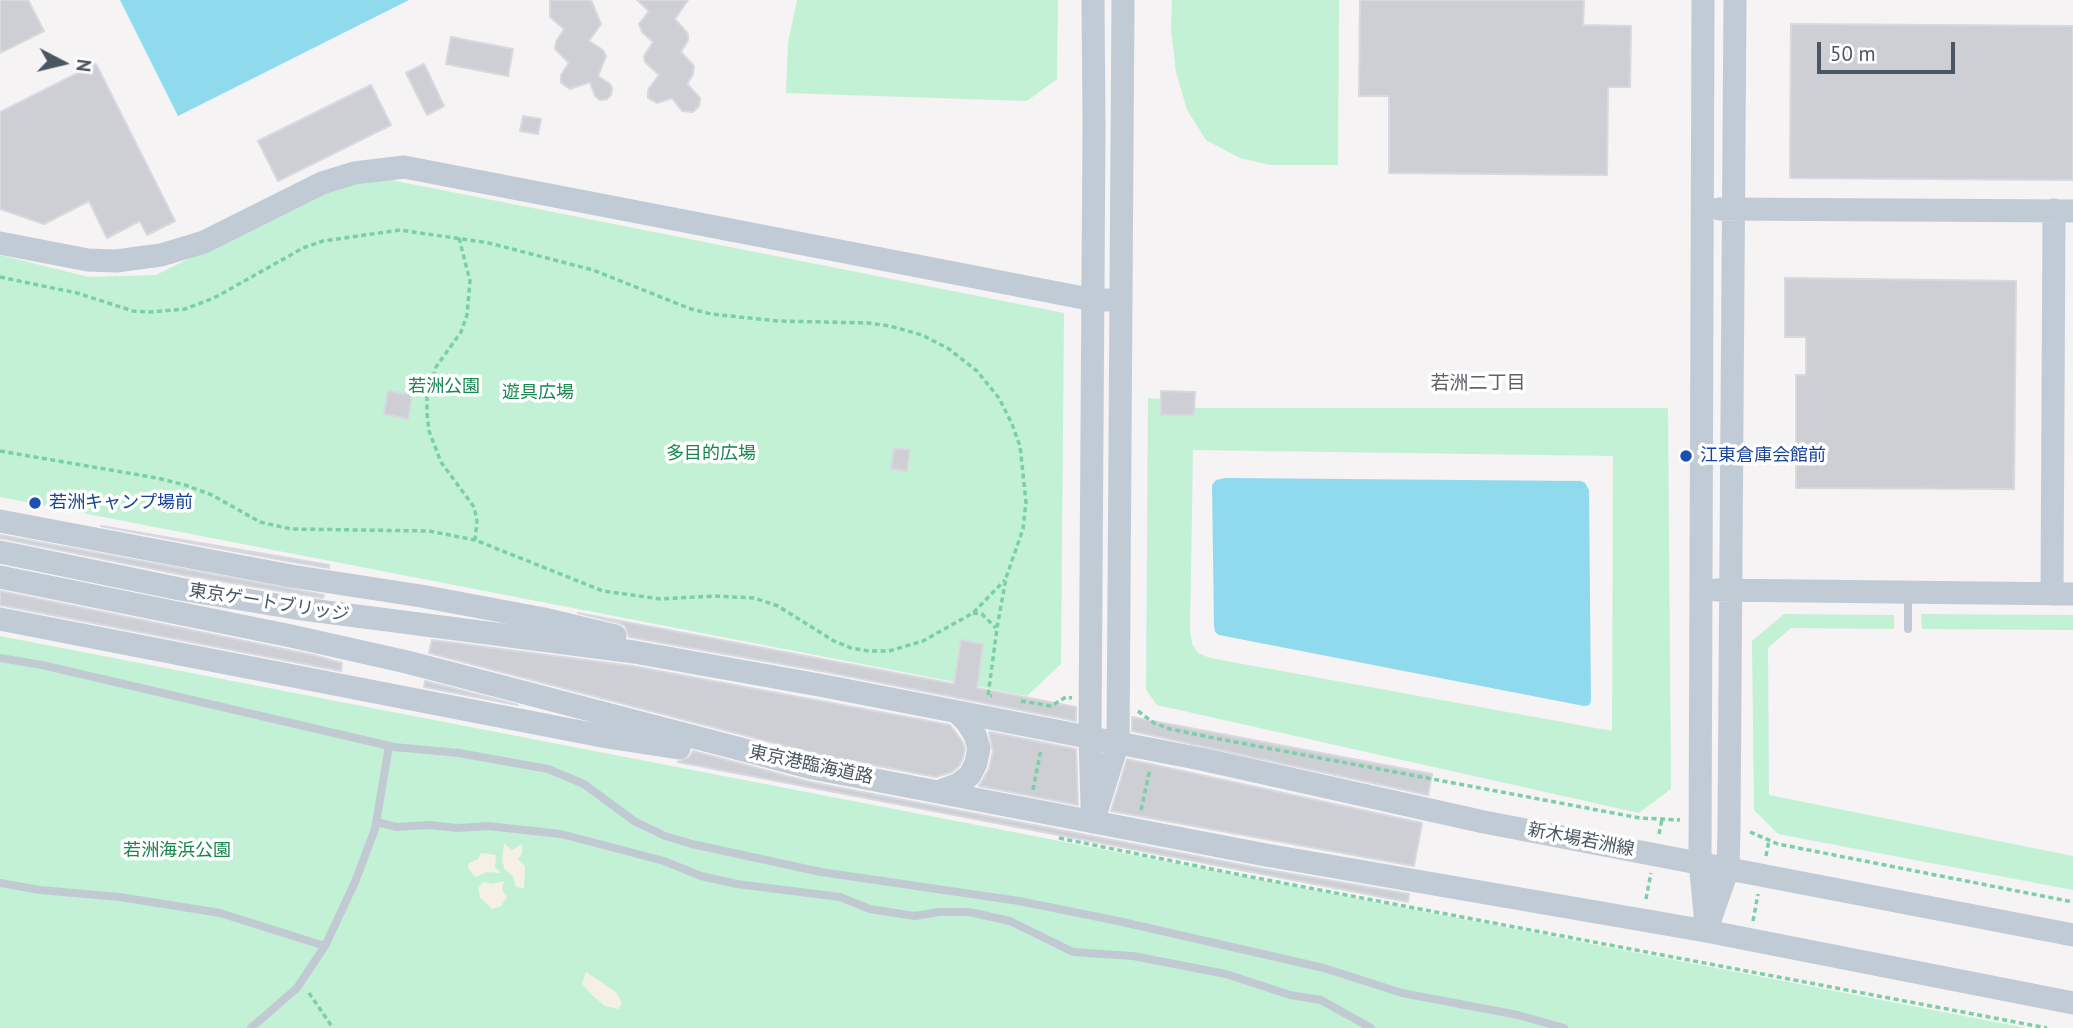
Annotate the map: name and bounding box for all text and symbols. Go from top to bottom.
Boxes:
north arrow [28,28,98,98]
scale bar [1821,28,1959,72]
text: 50 m [1830,40,1876,67]
text: N [71,58,97,73]
district label: 若洲二丁目 [1431,373,1525,395]
park label: 若洲公園 [408,376,480,398]
park label: 遊具広場 [502,382,574,404]
park label: 多目的広場 [666,443,756,465]
place label: 江東倉庫会館前 [1700,445,1826,467]
marker: 江東倉庫会館前 [1678,448,1694,464]
place label: 若洲キャンプ場前 [49,492,193,514]
marker: 若洲キャンプ場前 [27,495,43,511]
street label: 東京ゲートブリッジ [187,580,351,626]
street label: 東京港臨海道路 [747,741,875,789]
street label: 新木場若洲線 [1526,819,1636,861]
park label: 若洲海浜公園 [123,840,231,862]

